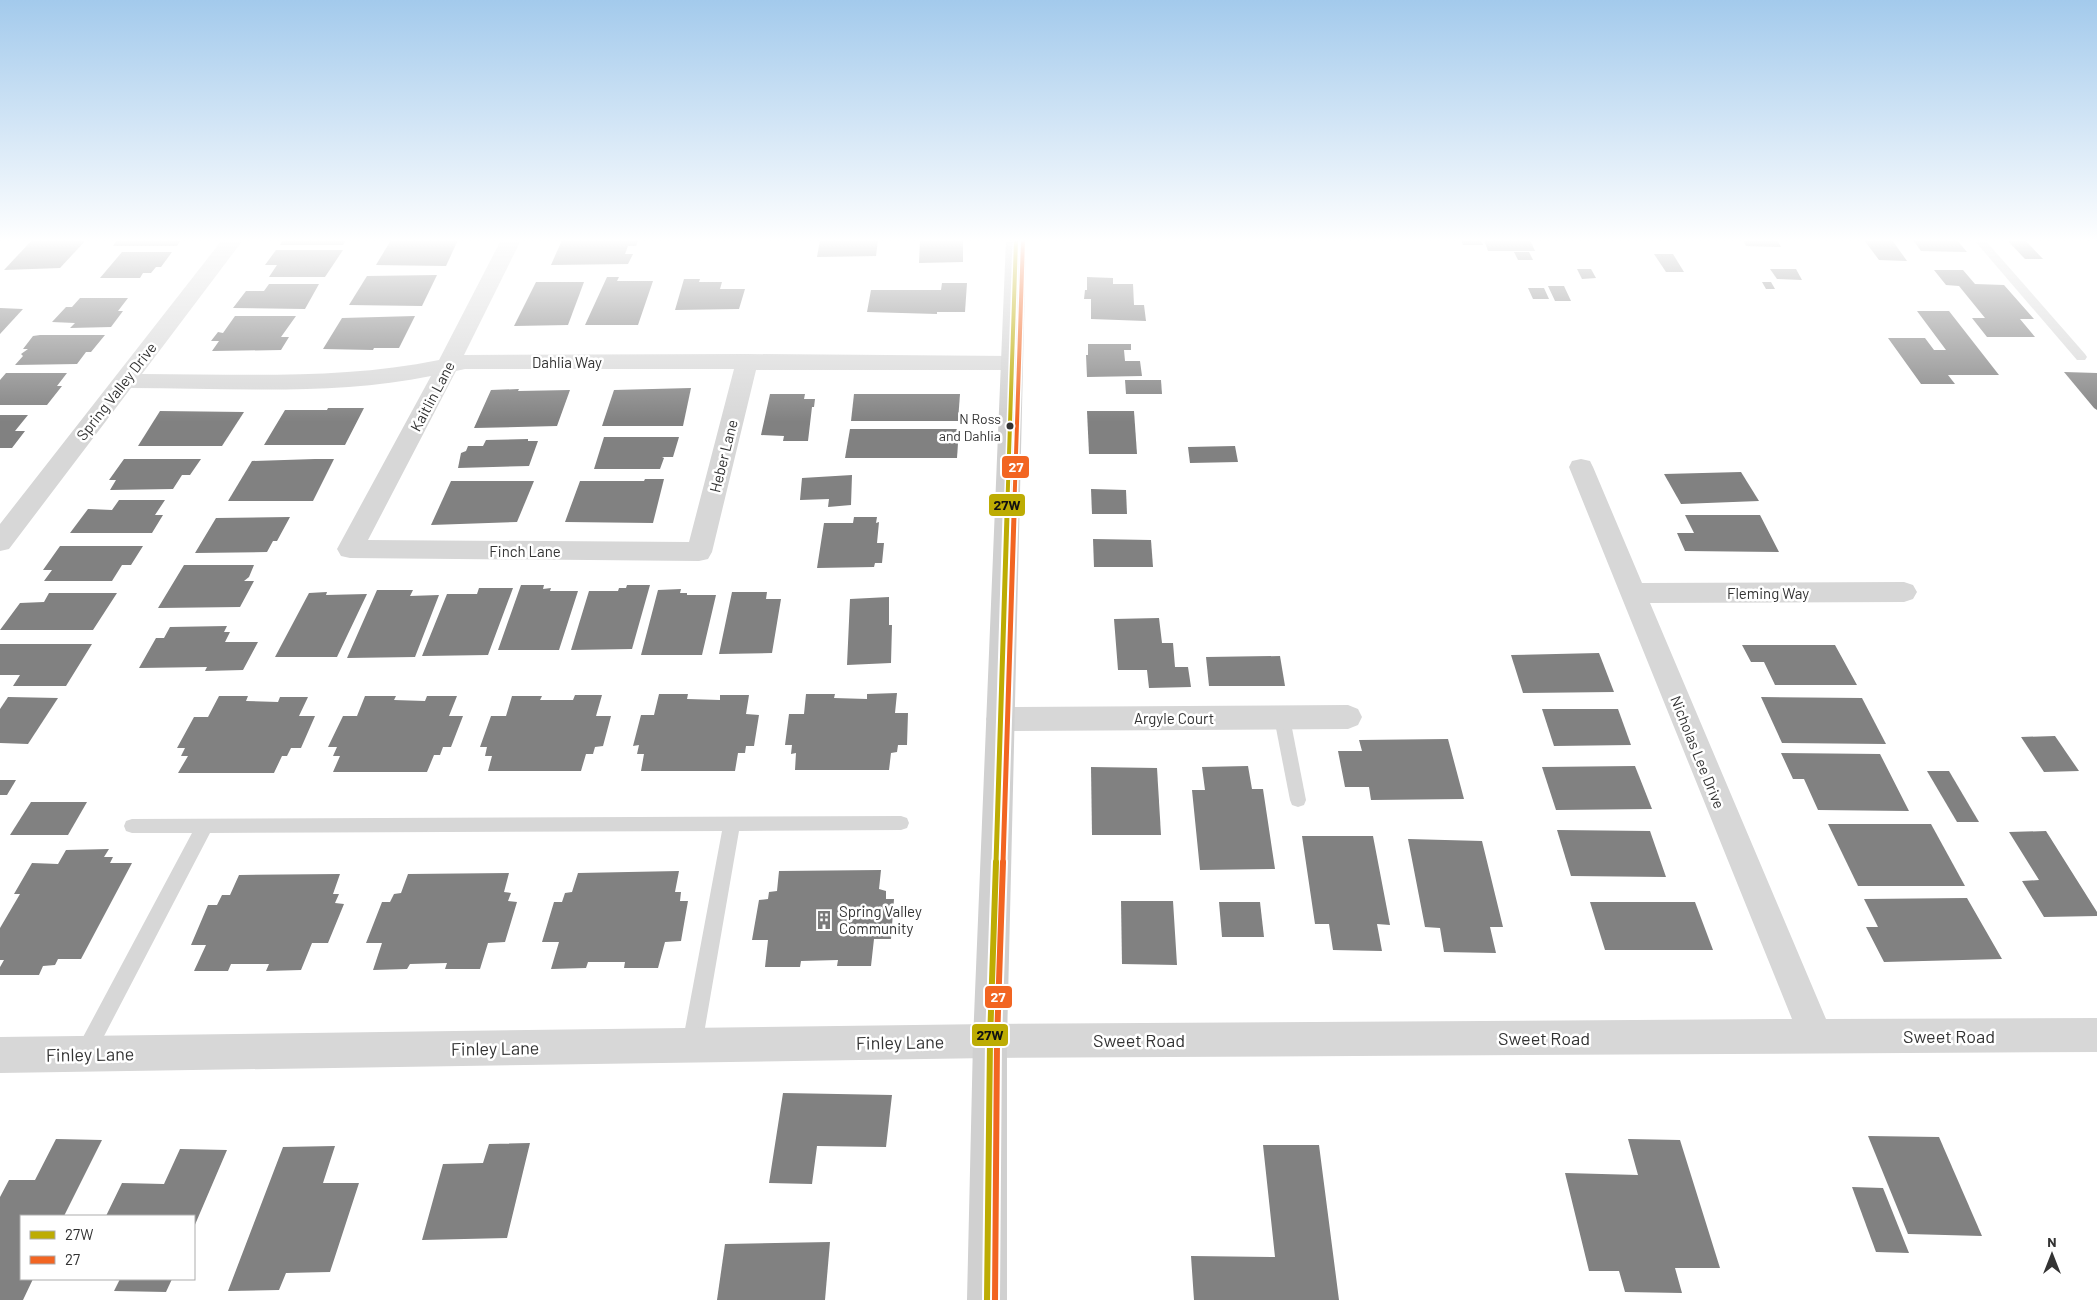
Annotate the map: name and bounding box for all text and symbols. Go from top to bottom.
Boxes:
street label: Spring Valley Drive [72,338,160,444]
street label: Dahlia Way [532,353,602,371]
street label: Kaitlin Lane [406,358,458,434]
place label: N Ross and Dahlia [939,410,1001,444]
street label: Heber Lane [705,418,741,494]
marker: N Ross and Dahlia [1005,421,1015,431]
line badge: 27 [1001,455,1030,479]
text: 27 [1009,458,1023,475]
line badge: 27W [988,493,1026,517]
text: 27W [993,496,1021,513]
street label: Finch Lane [489,542,561,560]
street label: Fleming Way [1727,584,1809,602]
street label: Nicholas Lee Drive [1667,693,1729,811]
street label: Argyle Court [1134,709,1214,727]
place label: Spring Valley Community [839,902,922,937]
building icon: Spring Valley Community [813,909,835,931]
line badge: 27 [984,985,1013,1009]
text: 27 [991,988,1005,1005]
line badge: 27W [971,1023,1009,1047]
street label: Sweet Road [1903,1025,1995,1047]
text: 27W [976,1026,1004,1043]
street label: Sweet Road [1498,1027,1590,1049]
street label: Sweet Road [1093,1029,1185,1051]
street label: Finley Lane [856,1030,944,1054]
street label: Finley Lane [451,1036,539,1060]
street label: Finley Lane [46,1042,134,1066]
legend [20,1215,195,1280]
text: 27W [65,1225,93,1243]
north arrow [2027,1230,2077,1280]
text: N [2047,1233,2057,1250]
text: 27 [65,1250,80,1268]

